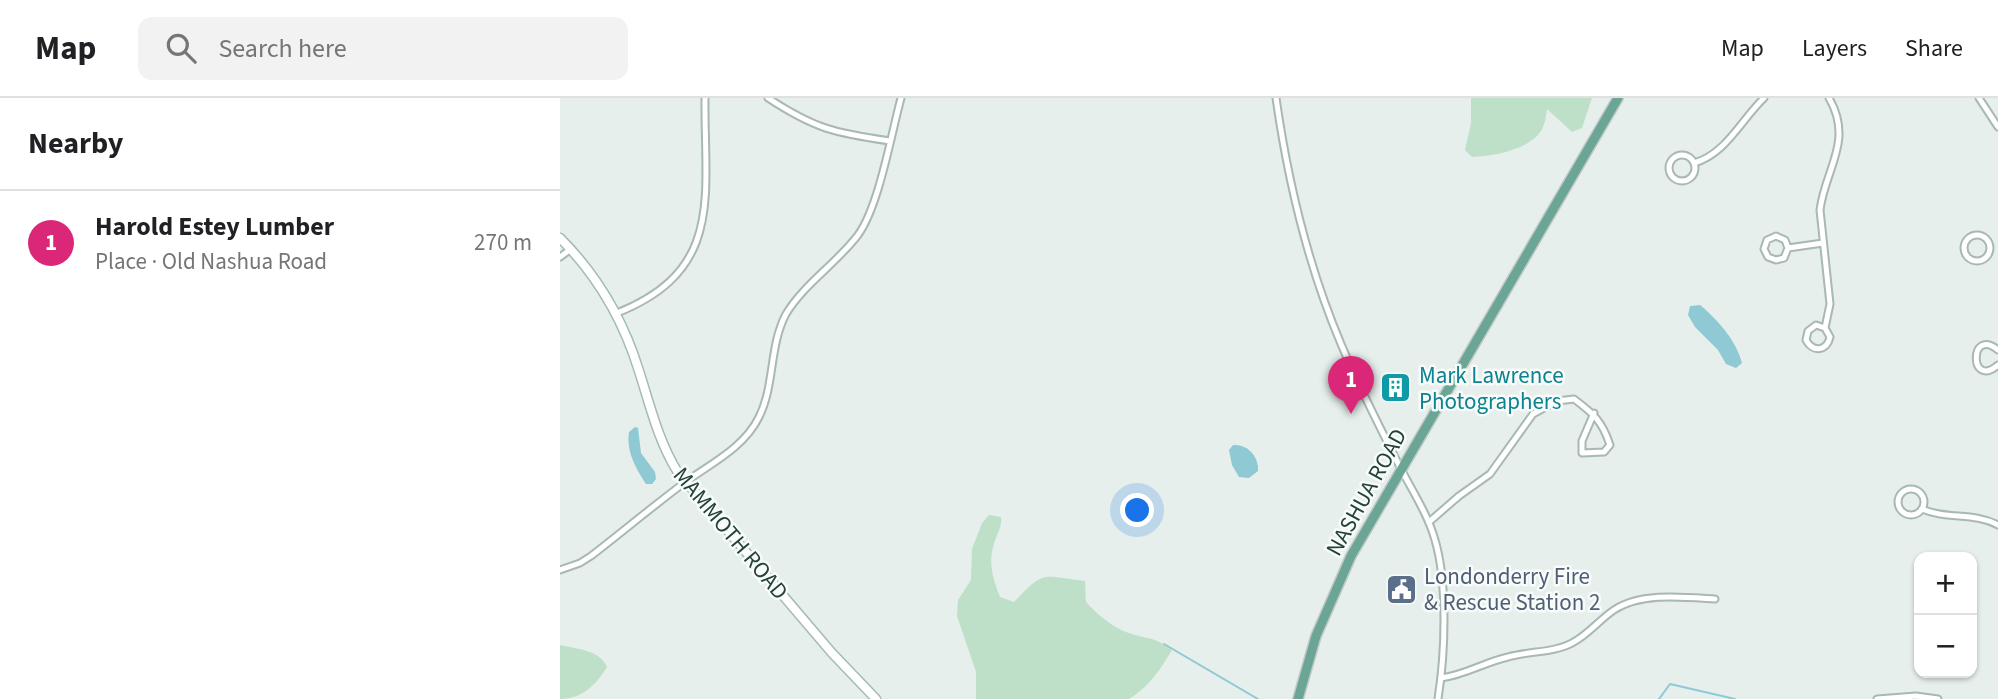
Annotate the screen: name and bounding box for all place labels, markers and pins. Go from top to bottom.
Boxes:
pin: 1 [1328,356,1374,414]
place label: Mark Lawrence Photographers [1419,359,1564,418]
building icon: Mark Lawrence Photographers [1379,371,1413,405]
place label: Londonderry Fire & Rescue Station 2 [1424,560,1600,619]
public building icon: Londonderry Fire & Rescue Station 2 [1384,572,1418,606]

